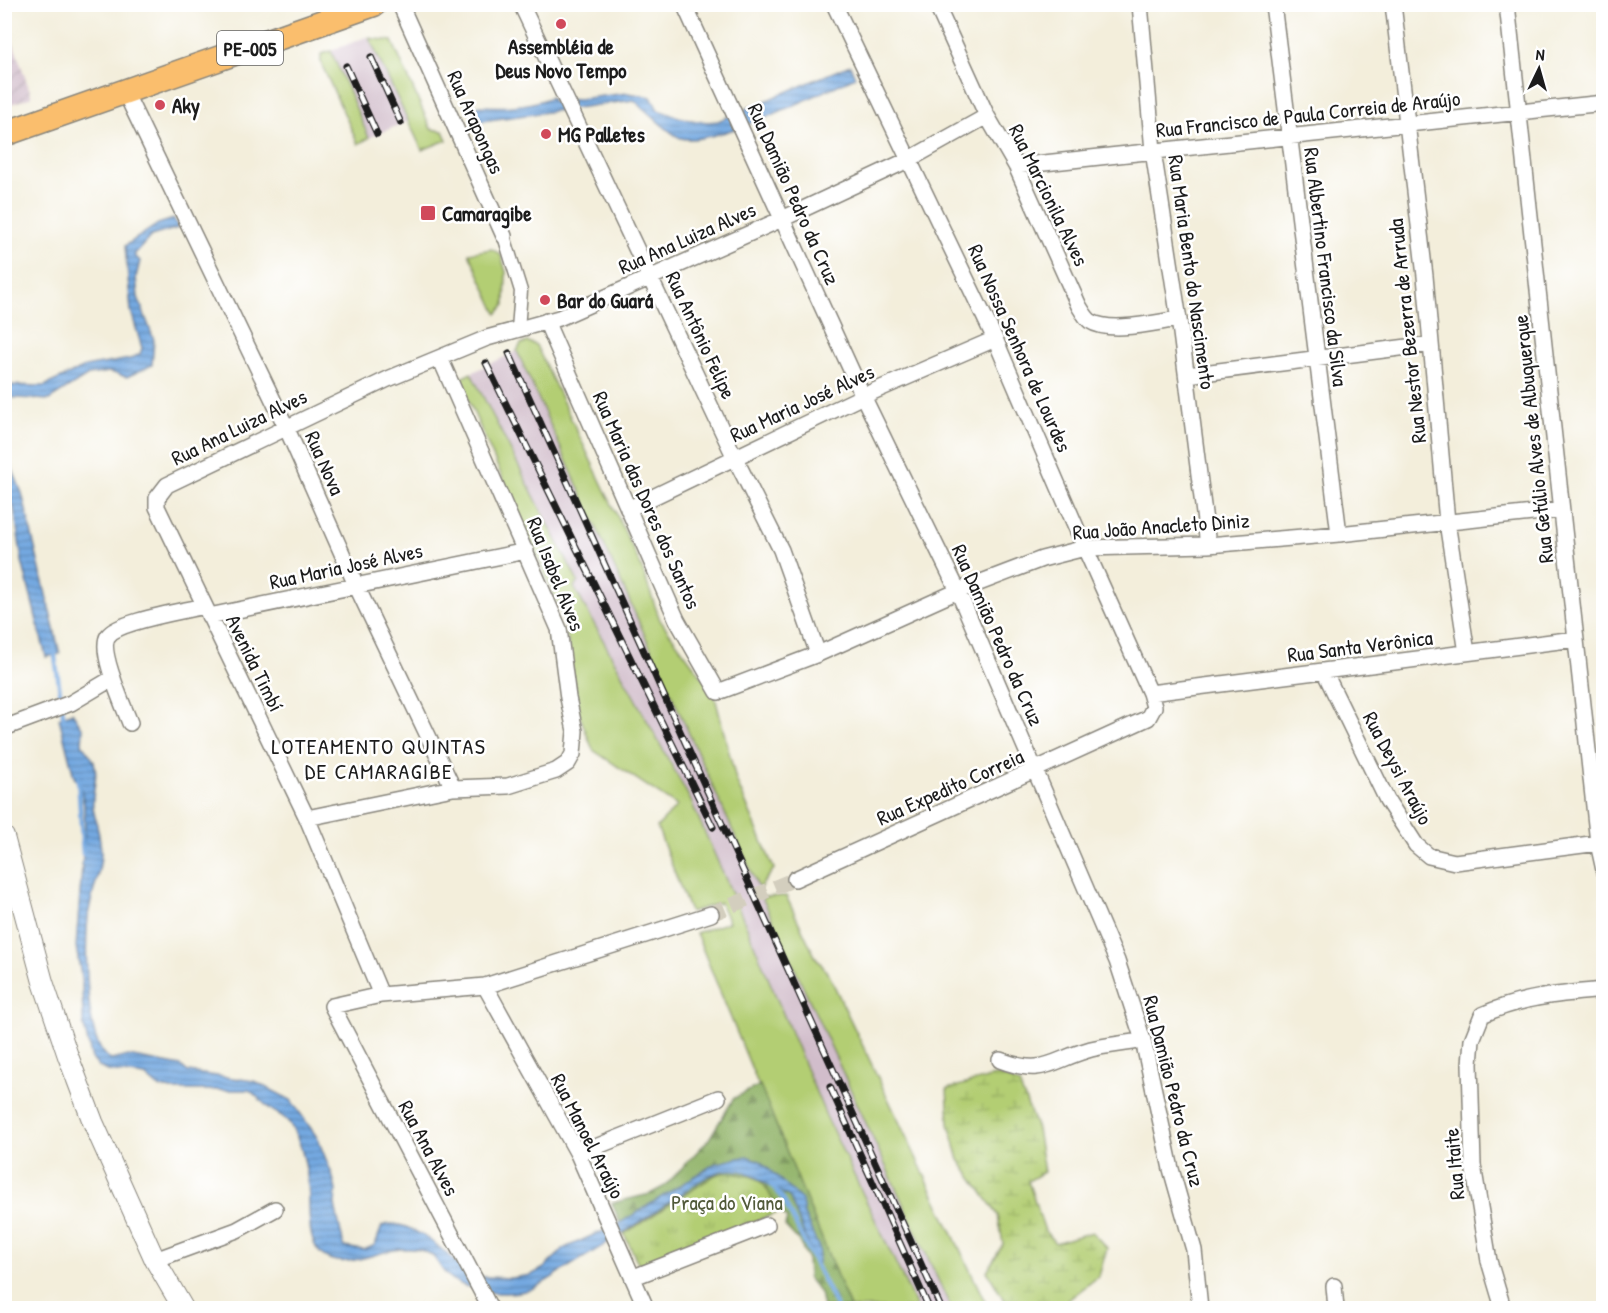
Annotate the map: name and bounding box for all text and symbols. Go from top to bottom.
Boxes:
marker: Assembléia de Deus Novo Tempo [554,17,568,31]
road number: PE-005 [217,31,283,65]
place label: Assembléia de Deus Novo Tempo [496,32,627,86]
north arrow [1509,39,1569,99]
text: N [1535,43,1546,65]
street label: Rua Arapongas [440,66,512,178]
street label: Rua Francisco de Paula Correia de Araújo [1154,84,1462,144]
place label: Aky [172,91,200,121]
marker: Aky [153,98,167,112]
street label: Rua Damião Pedro da Cruz [741,99,847,289]
street label: Rua Marcionila Alves [1002,119,1096,271]
place label: MG Palletes [558,120,645,149]
marker: MG Palletes [539,127,553,141]
street label: Rua Albertino Francisco da Silva [1297,146,1355,388]
street label: Rua Maria Bento do Nascimento [1161,153,1223,391]
street label: Rua Ana Luiza Alves [614,195,760,281]
place label: Camaragibe [442,199,532,229]
marker: Camaragibe [419,204,437,222]
street label: Rua Nestor Bezerra de Arruda [1381,217,1433,445]
street label: Rua Nossa Senhora de Lourdes [961,240,1079,456]
street label: Rua Antônio Felipe [659,266,743,404]
place label: Bar do Guará [557,286,654,315]
marker: Bar do Guará [538,293,552,307]
street label: Rua Getúlio Alves de Albuquerque [1506,313,1560,565]
street label: Rua Maria José Alves [725,357,879,449]
street label: Rua Ana Luiza Alves [166,382,312,472]
street label: Rua Maria das Dores dos Santos [586,387,708,613]
street label: Rua Nova [298,426,352,500]
street label: Rua João Anacleto Diniz [1072,505,1250,547]
street label: Rua Isabel Alves [520,513,592,635]
street label: Rua Maria José Alves [267,536,425,596]
street label: Rua Damião Pedro da Cruz [945,540,1051,730]
street label: Avenida Timbí [219,610,291,716]
street label: Rua Santa Verônica [1286,623,1434,669]
street label: Rua Deysi Araújo [1356,706,1440,830]
district label: LOTEAMENTO QUINTAS DE CAMARAGIBE [272,731,486,786]
street label: Rua Expedito Correia [872,742,1028,832]
street label: Rua Damião Pedro da Cruz [1136,992,1212,1190]
street label: Rua Manoel Araújo [544,1068,632,1204]
street label: Rua Ana Alves [392,1095,466,1201]
street label: Rua Itaite [1436,1127,1472,1201]
park label: Praça do Viana [671,1188,783,1217]

